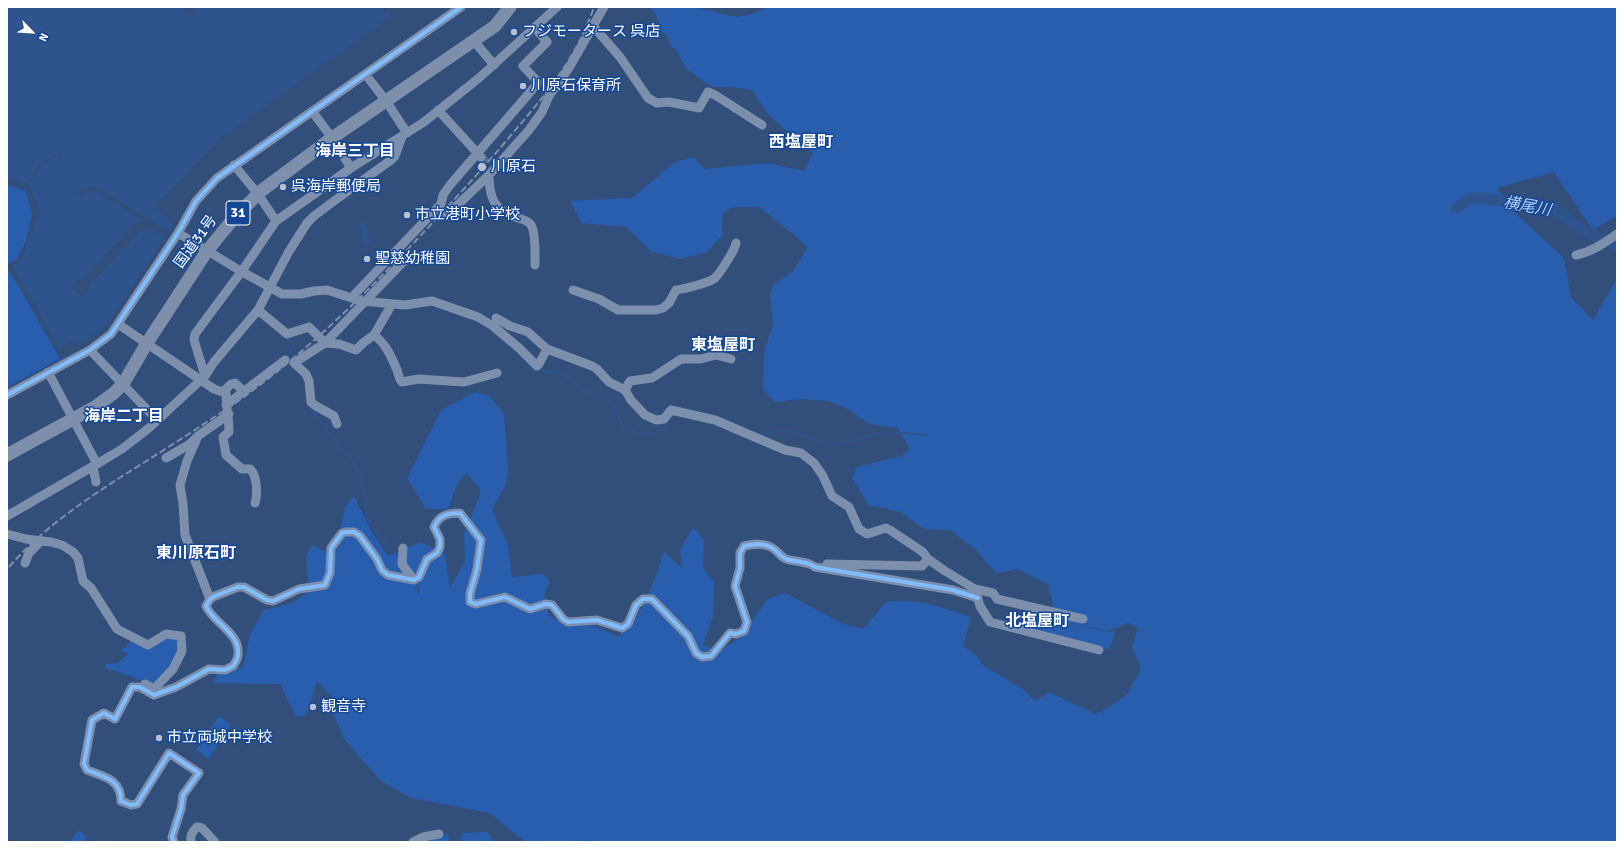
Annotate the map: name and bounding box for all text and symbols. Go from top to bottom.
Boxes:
north arrow [12,12,52,52]
place label: フジモータース 呉店 [522,23,660,41]
marker: フジモータース 呉店 [509,27,519,37]
text: N [36,31,51,43]
place label: 川原石保育所 [531,77,621,95]
marker: 川原石保育所 [518,81,528,91]
district label: 西塩屋町 [769,133,833,153]
district label: 海岸三丁目 [315,142,395,162]
place label: 川原石 [491,158,536,176]
marker: 川原石 [476,161,488,173]
place label: 呉海岸郵便局 [291,178,381,196]
marker: 呉海岸郵便局 [278,182,288,192]
water label: 横尾川 [1502,193,1552,221]
road number: 31 [226,201,250,225]
place label: 市立港町小学校 [415,206,520,224]
marker: 市立港町小学校 [402,210,412,220]
street label: 国道31号 [171,212,221,272]
place label: 聖慈幼稚園 [375,250,450,268]
marker: 聖慈幼稚園 [362,254,372,264]
district label: 東塩屋町 [691,336,755,356]
district label: 海岸二丁目 [84,407,164,427]
district label: 東川原石町 [156,544,236,564]
district label: 北塩屋町 [1005,612,1069,632]
place label: 観音寺 [321,698,366,716]
marker: 観音寺 [308,702,318,712]
place label: 市立両城中学校 [167,729,272,747]
marker: 市立両城中学校 [154,733,164,743]

